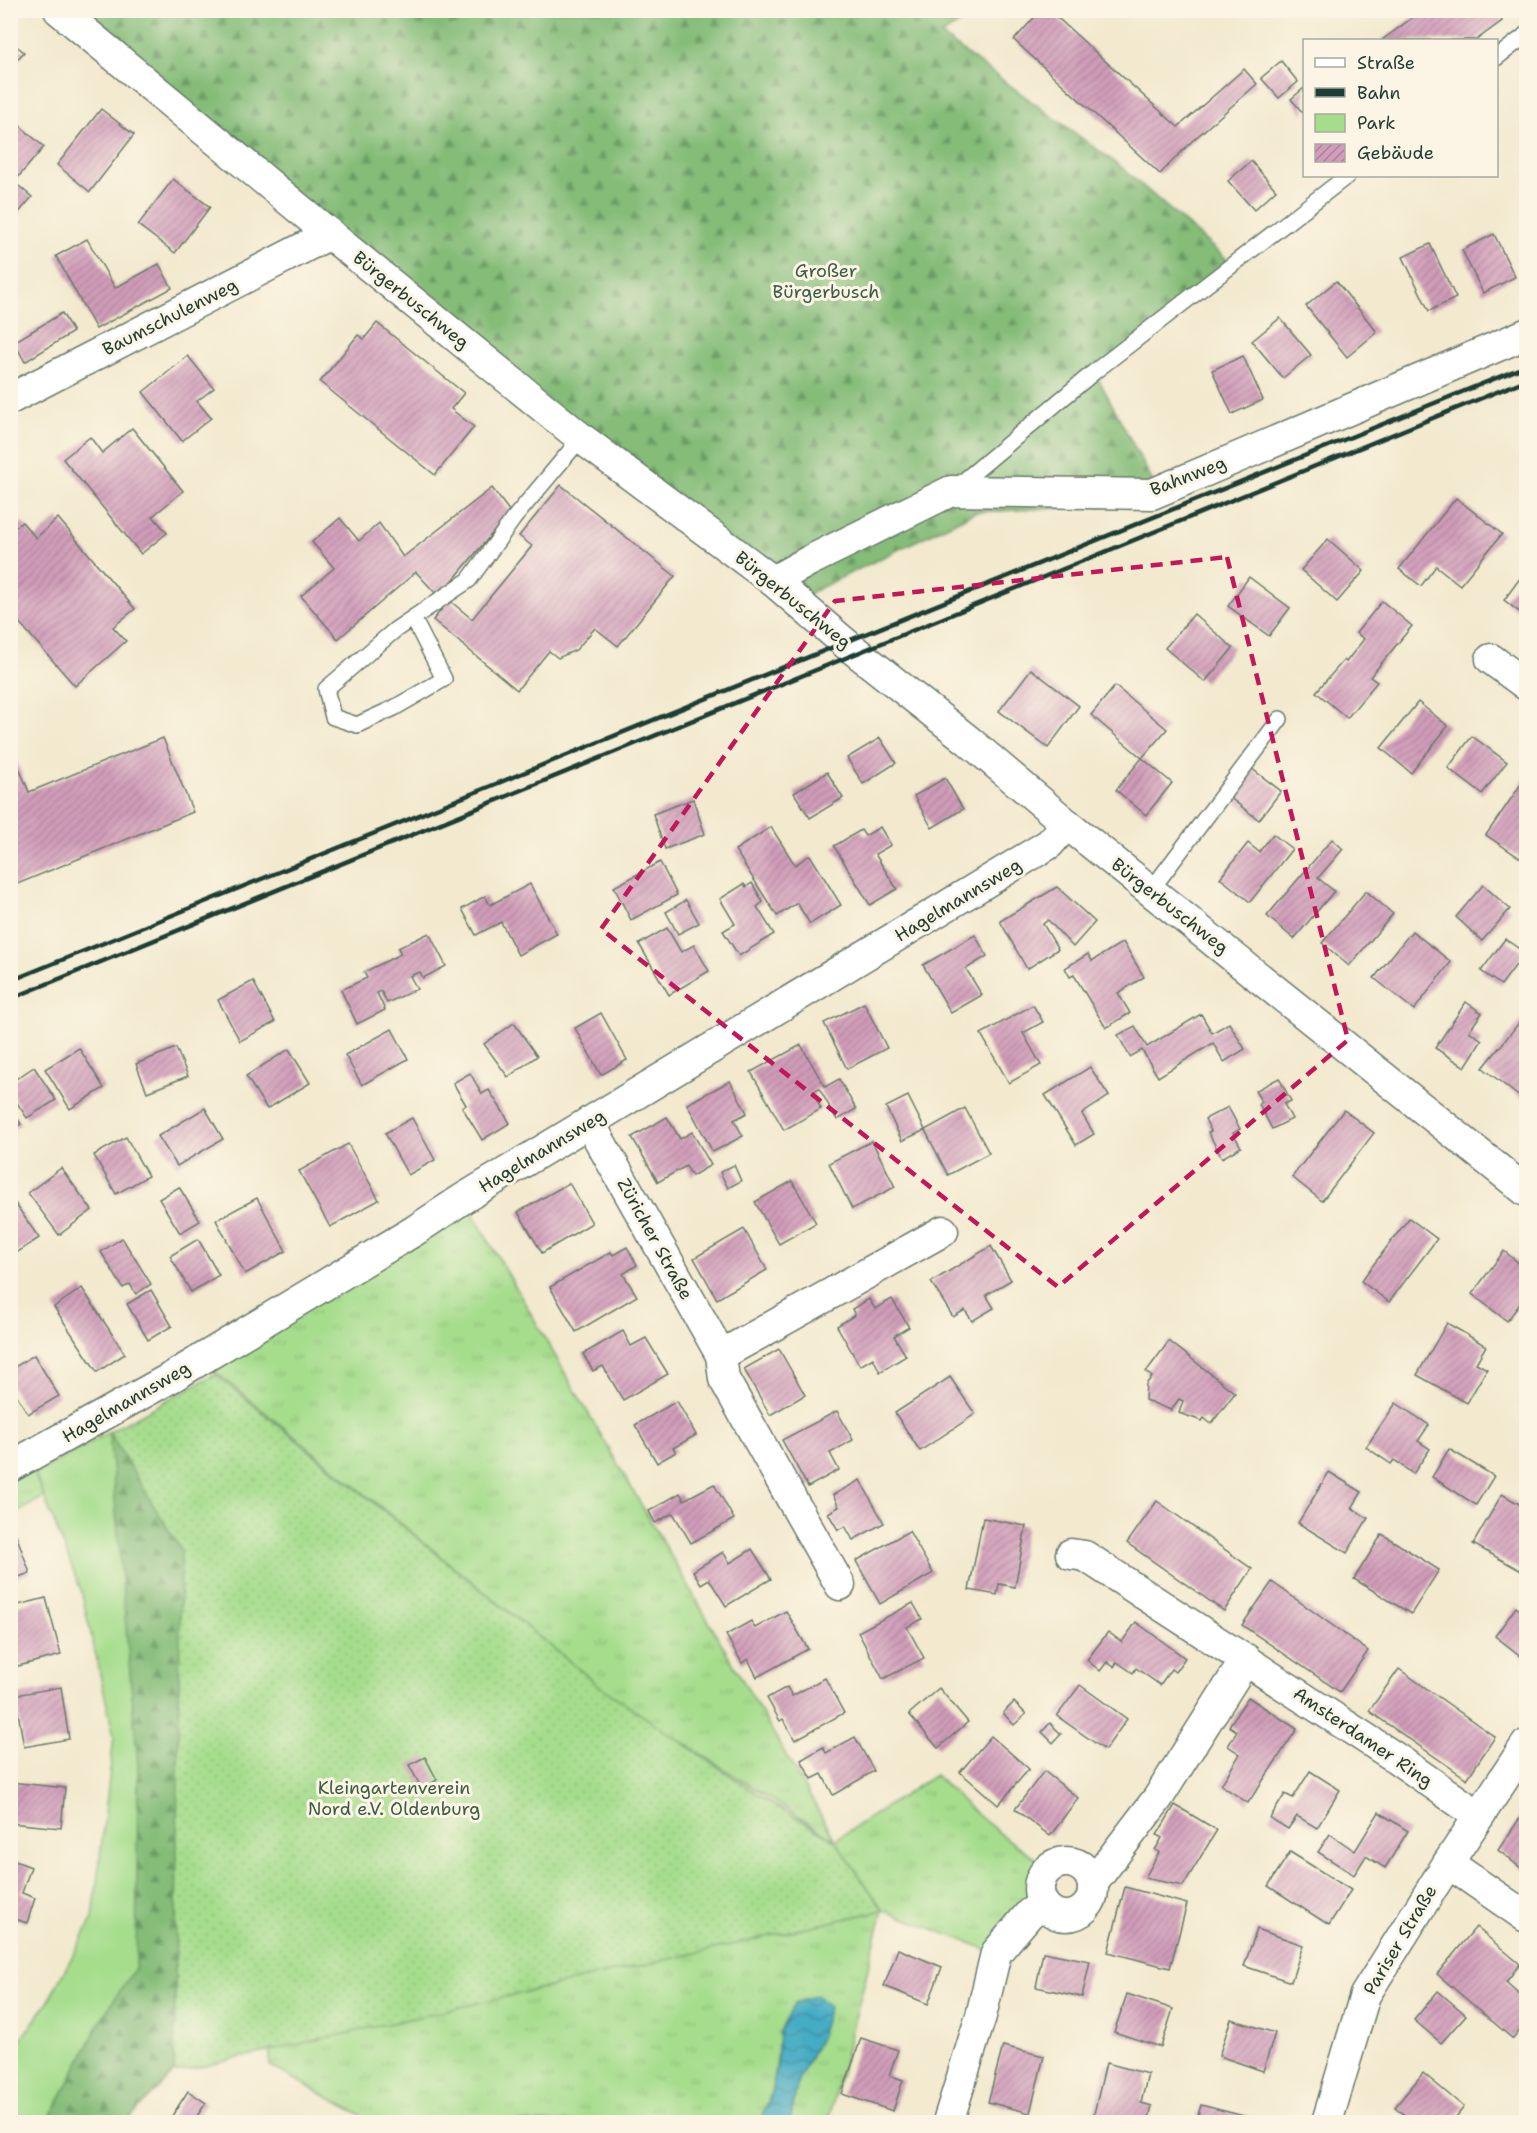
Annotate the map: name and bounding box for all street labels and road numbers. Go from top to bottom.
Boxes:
street label: Bürgerbuschweg [348,246,474,354]
street label: Baumschulenweg [98,273,242,361]
street label: Bahnweg [1146,450,1230,502]
street label: Bürgerbuschweg [730,546,856,654]
street label: Hagelmannsweg [890,853,1026,947]
street label: Bürgerbuschweg [1106,853,1234,959]
street label: Hagelmannsweg [474,1104,610,1198]
street label: Züricher Straße [612,1174,698,1304]
street label: Hagelmannsweg [58,1356,194,1448]
street label: Amsterdamer Ring [1289,1681,1437,1793]
street label: Pariser Straße [1358,1881,1442,1999]

